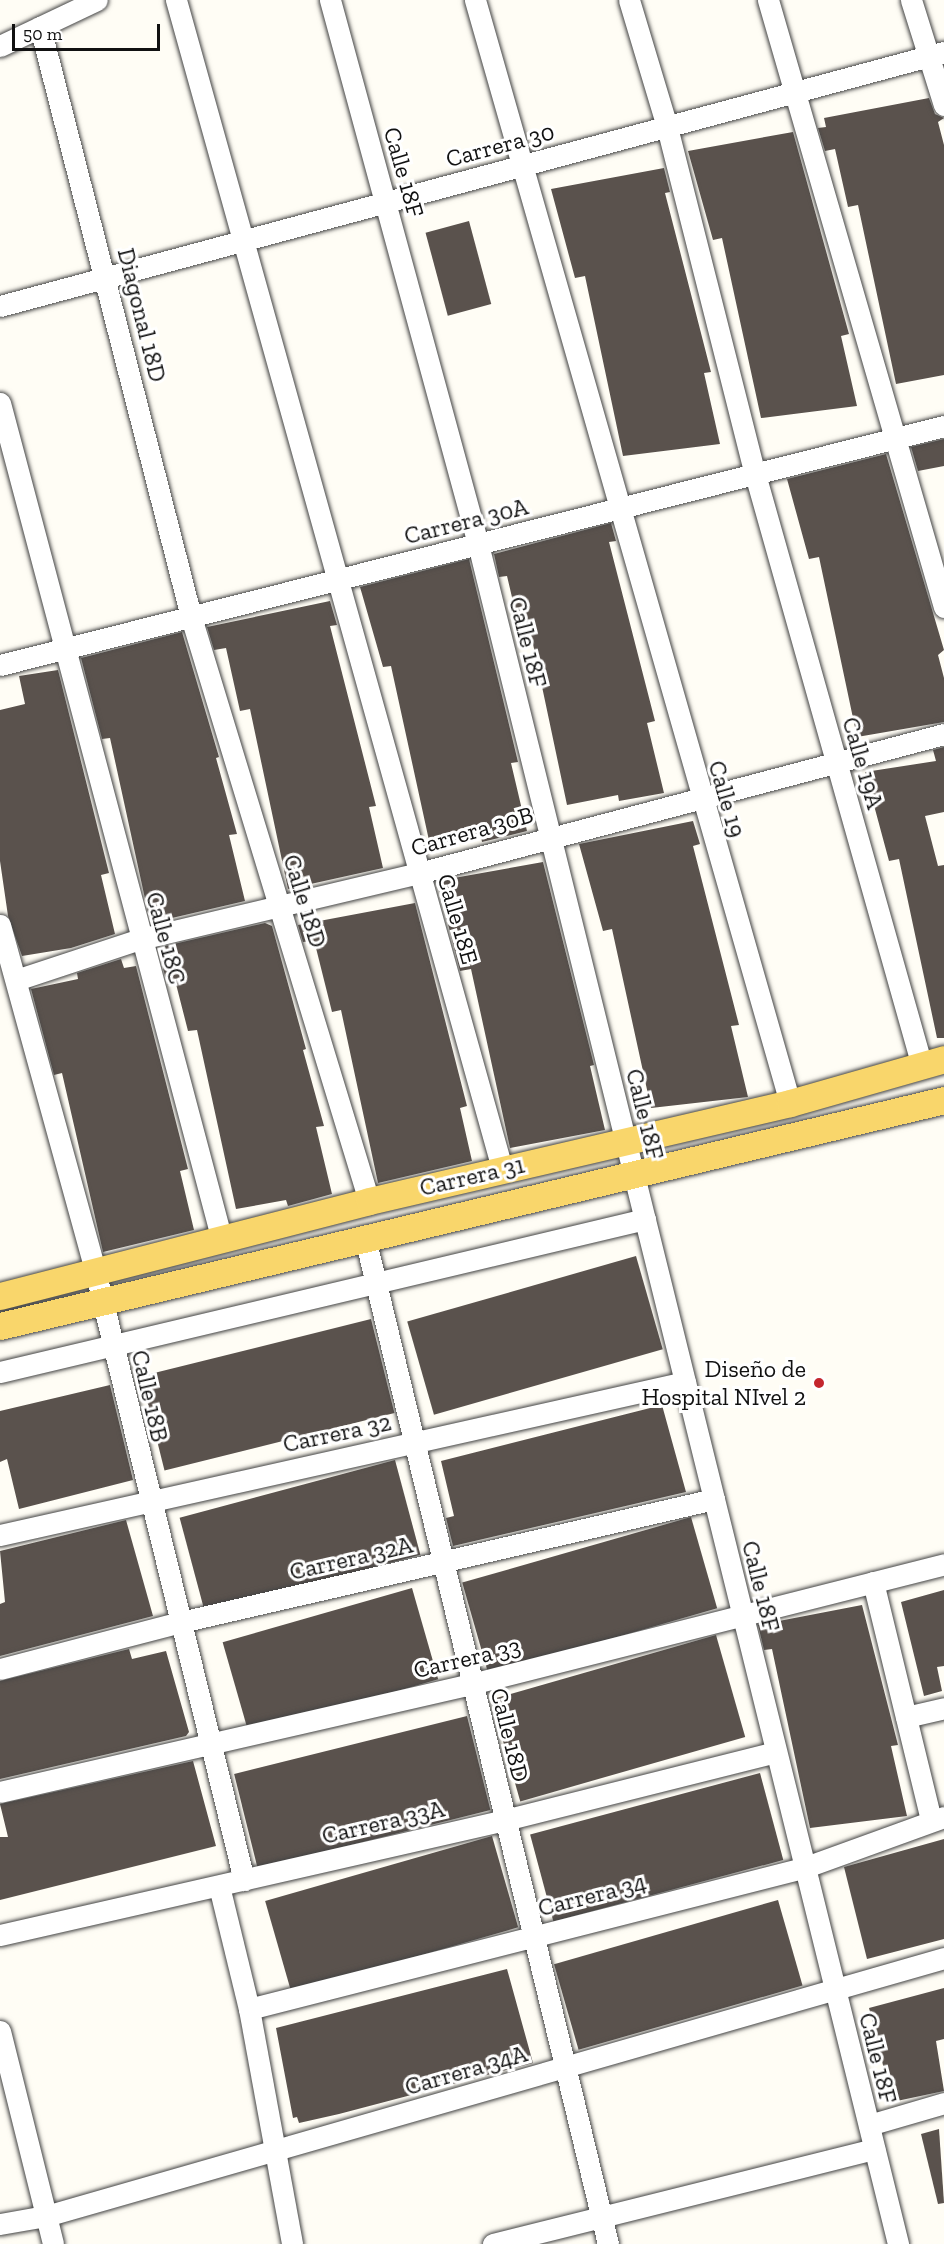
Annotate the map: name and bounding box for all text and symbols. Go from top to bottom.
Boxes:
scale bar [15,12,164,50]
text: 50 m [23,23,62,45]
street label: Carrera 30 [443,117,557,173]
street label: Calle 18F [377,124,431,220]
street label: Diagonal 18D [111,245,173,385]
street label: Carrera 30A [401,492,531,550]
street label: Calle 18F [503,594,553,690]
street label: Calle 19A [836,714,890,812]
street label: Calle 19 [702,757,752,841]
street label: Carrera 30B [408,800,536,862]
street label: Calle 18D [277,851,333,951]
street label: Calle 18E [431,870,485,968]
street label: Calle 18C [140,889,192,987]
street label: Calle 18F [620,1066,670,1162]
street label: Carrera 31 [417,1150,527,1202]
street label: Calle 18B [125,1347,175,1445]
place label: Diseño de Hospital NIvel 2 [641,1355,806,1411]
marker: Diseño de Hospital NIvel 2 [810,1374,828,1392]
street label: Carrera 32 [280,1408,394,1458]
street label: Carrera 32A [287,1530,415,1586]
street label: Calle 18F [736,1538,786,1634]
street label: Carrera 33 [411,1632,523,1684]
street label: Calle 18D [484,1685,536,1785]
street label: Carrera 33A [319,1794,447,1850]
street label: Carrera 34 [535,1868,649,1922]
street label: Calle 18F [853,2010,903,2106]
street label: Carrera 34A [402,2039,530,2101]

